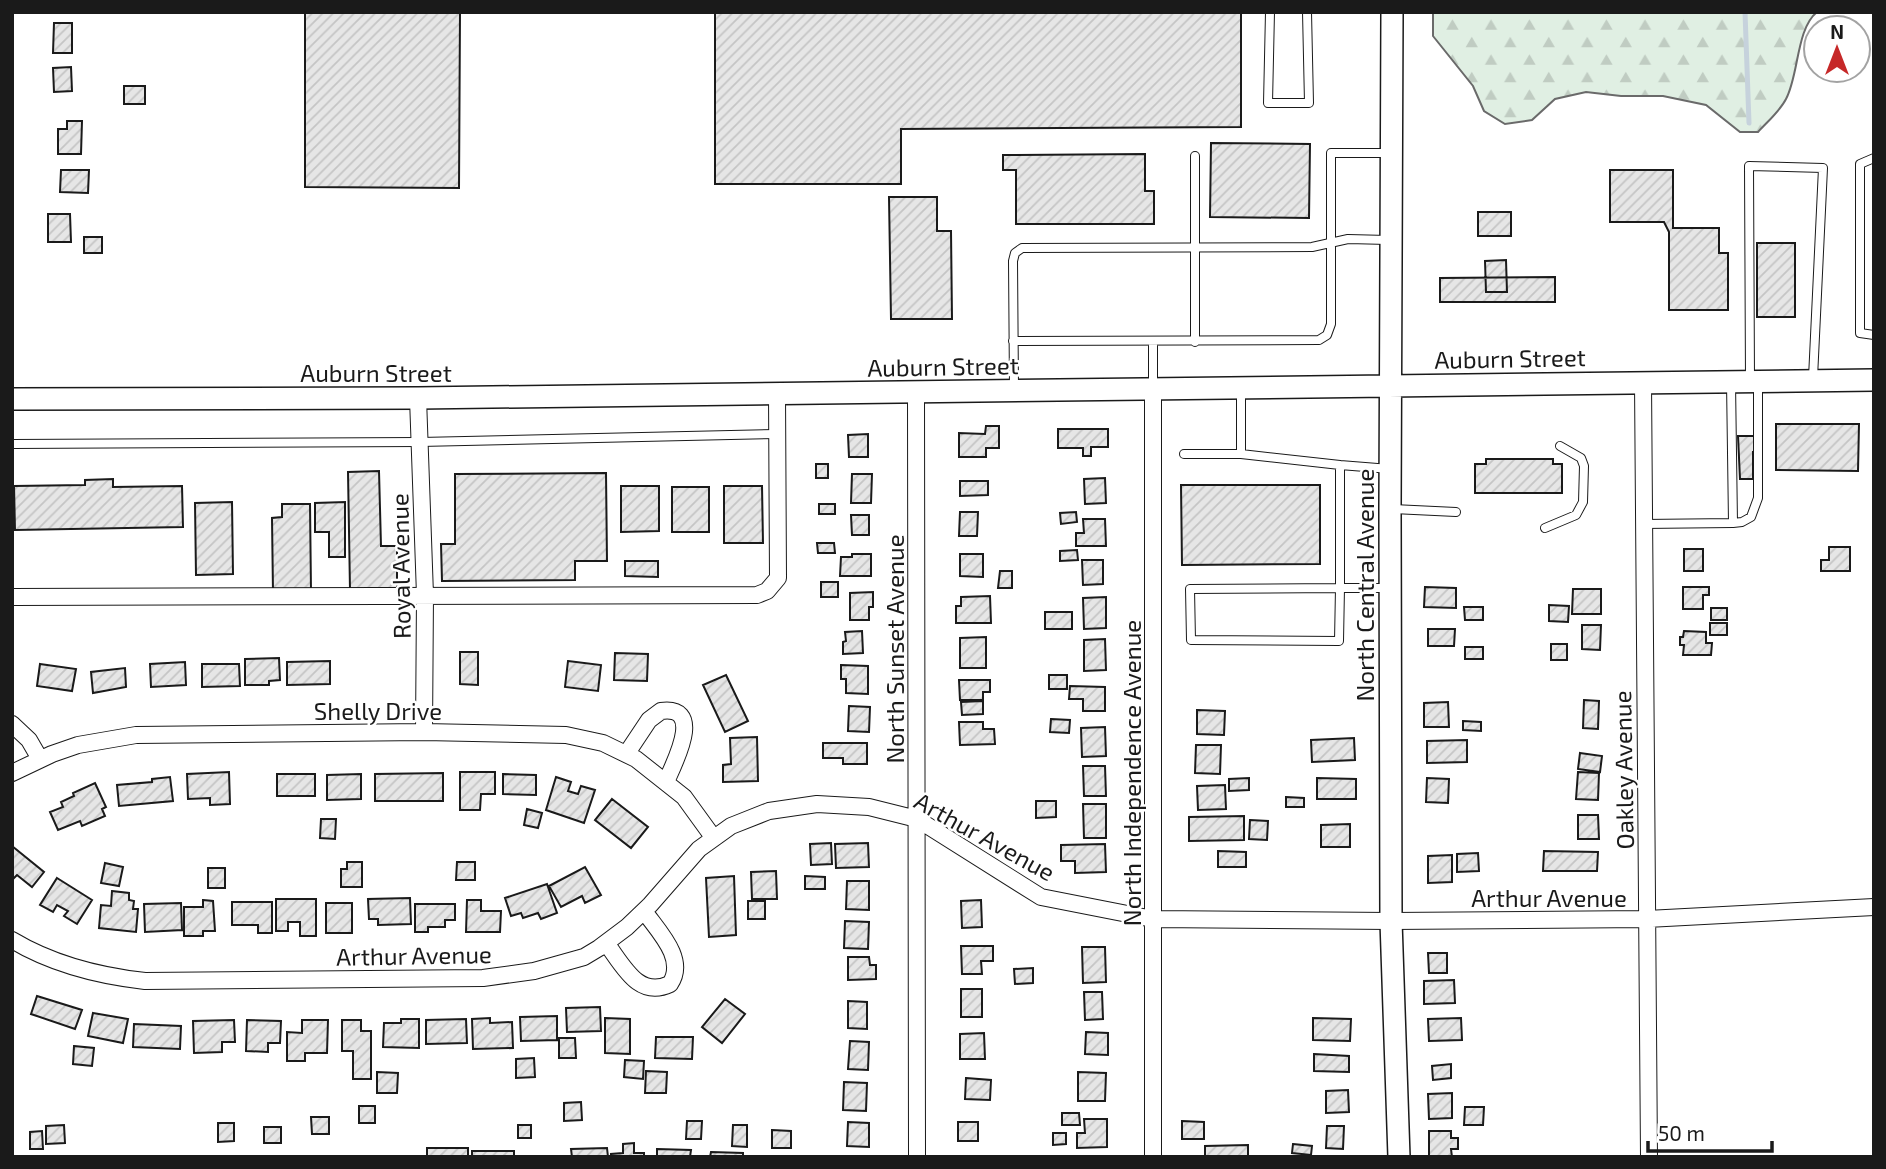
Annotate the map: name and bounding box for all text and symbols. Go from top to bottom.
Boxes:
north arrow [1802,14,1872,84]
text: N [1830,20,1844,43]
street label: Auburn Street [1434,342,1586,374]
street label: Auburn Street [867,350,1019,382]
street label: Auburn Street [300,358,452,387]
street label: North Central Avenue [1350,469,1379,701]
street label: Royal Avenue [384,493,416,639]
street label: North Sunset Avenue [880,534,909,764]
street label: North Independence Avenue [1117,620,1146,926]
street label: Oakley Avenue [1607,690,1639,850]
street label: Shelly Drive [314,696,442,725]
street label: Arthur Avenue [910,786,1060,886]
street label: Arthur Avenue [1471,883,1627,912]
street label: Arthur Avenue [336,939,492,971]
scale bar [1648,1110,1772,1154]
text: 50 m [1658,1120,1705,1145]

